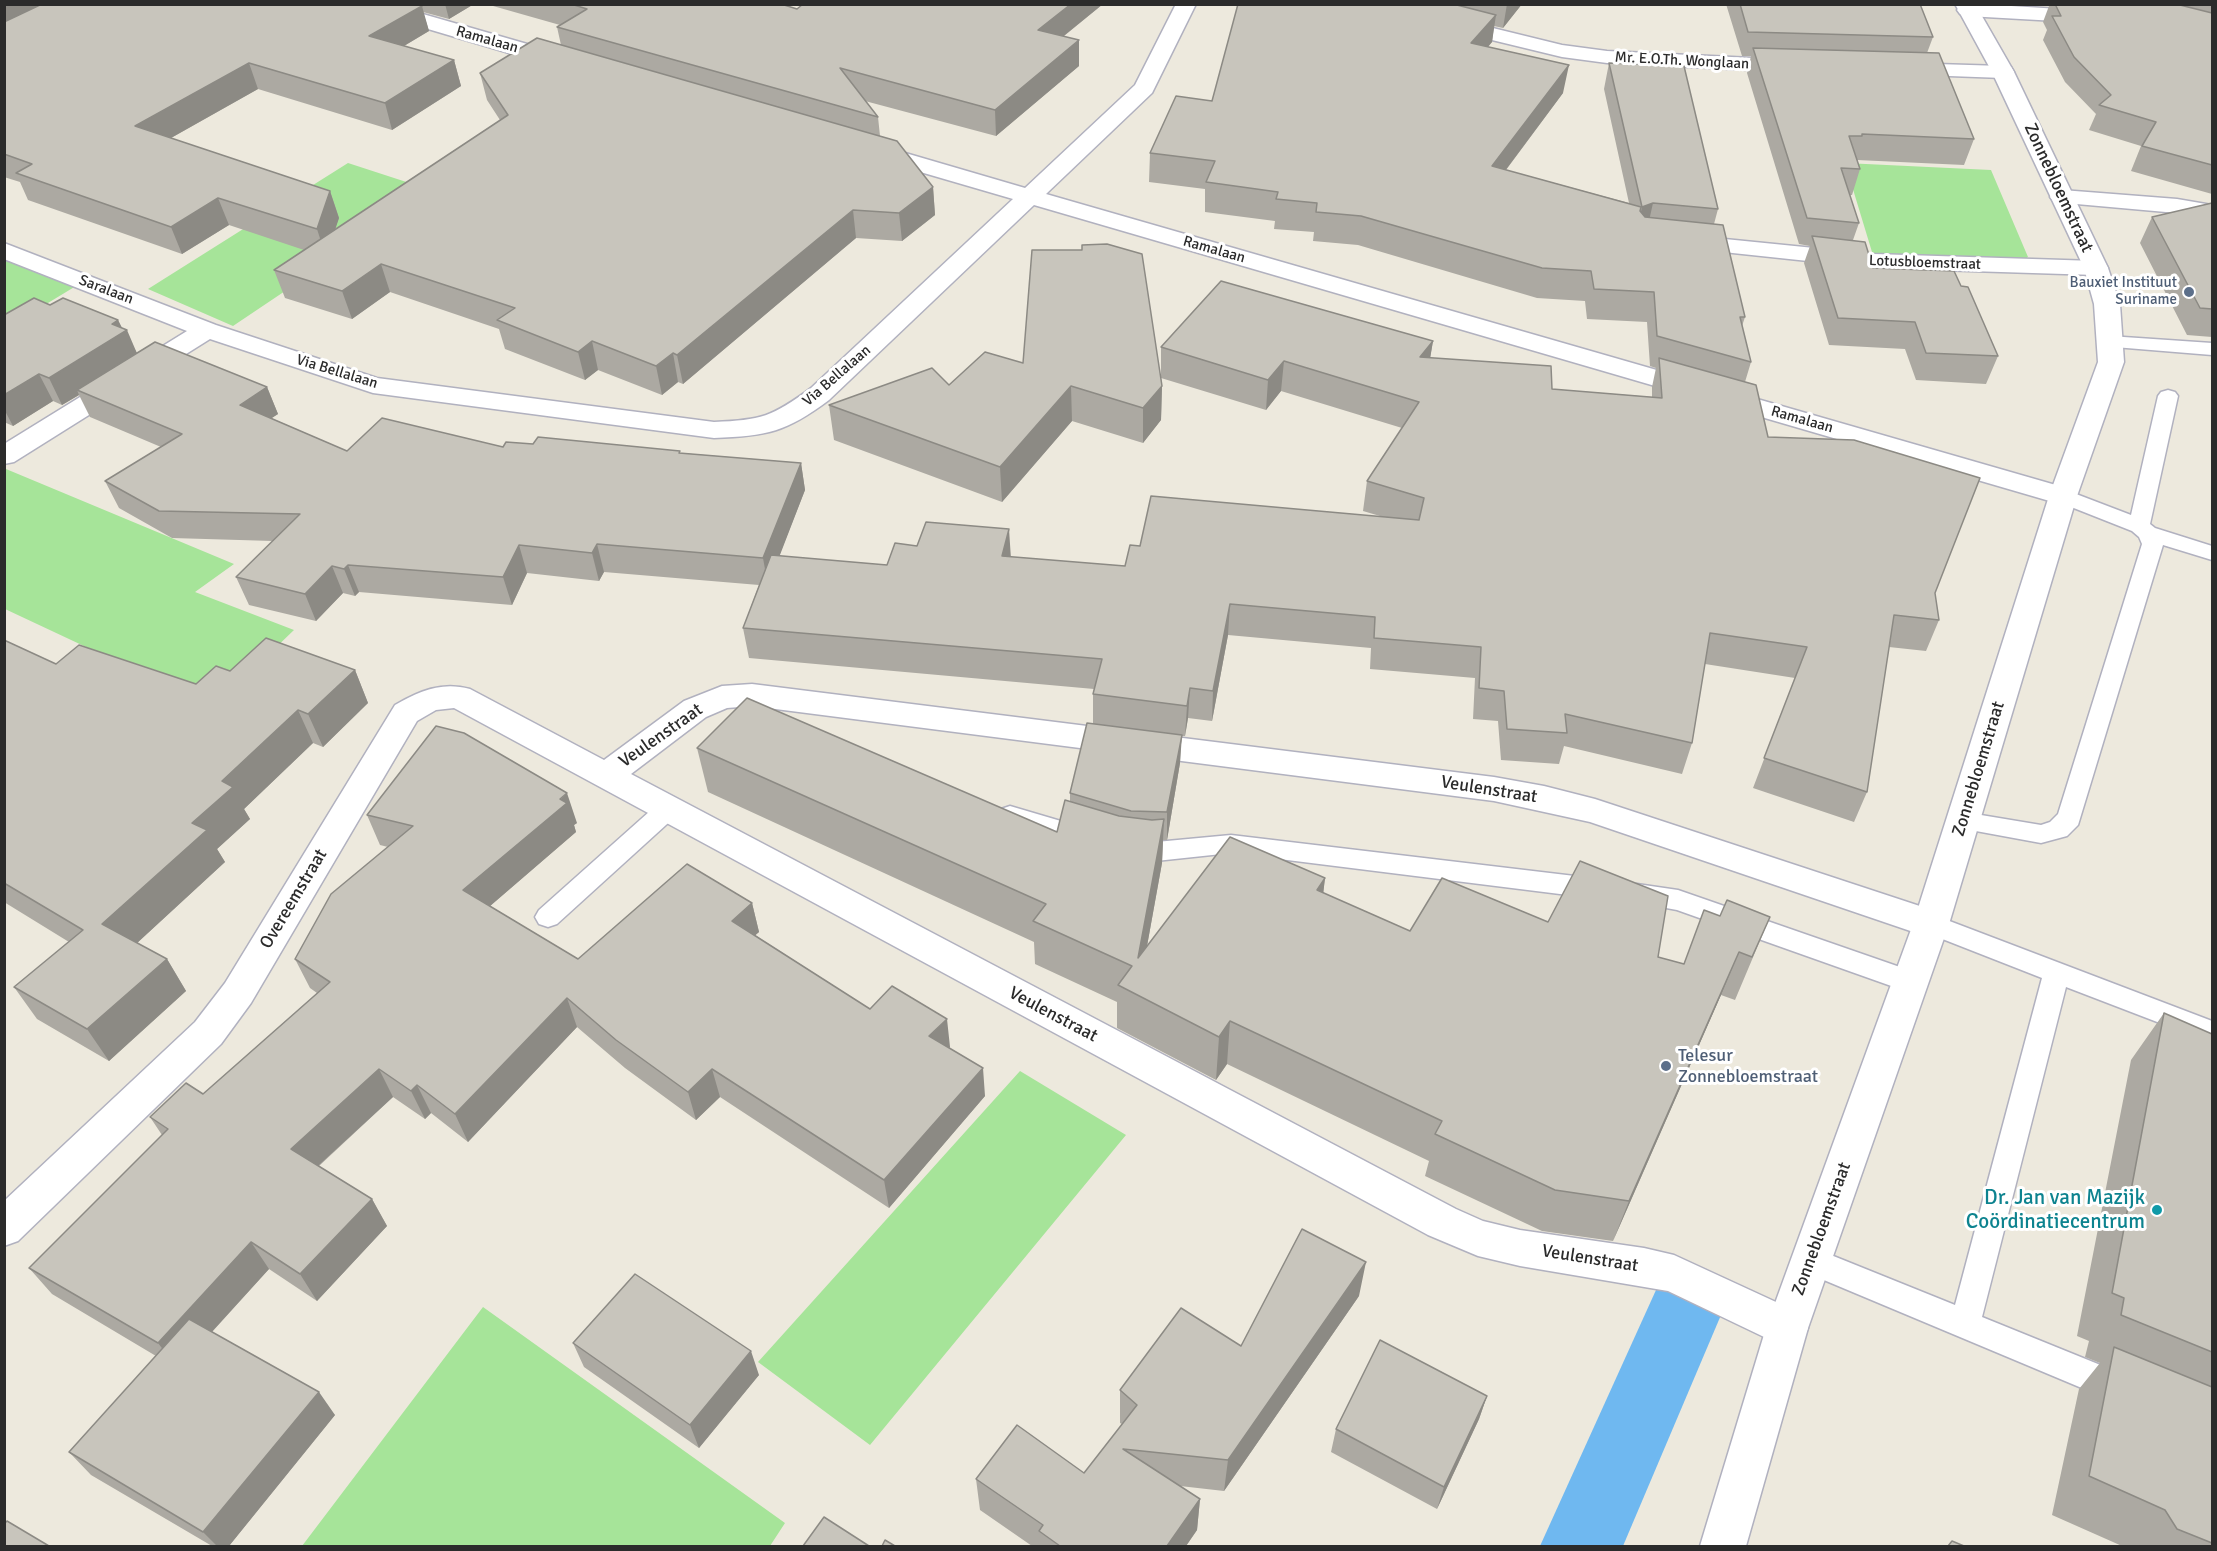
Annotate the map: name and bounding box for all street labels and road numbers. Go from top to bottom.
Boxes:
street label: Ramalaan [454,23,520,57]
street label: Mr. E.O.Th. Wonglaan [1614,48,1750,74]
street label: Zonnebloemstraat [2019,120,2097,256]
street label: Ramalaan [1181,233,1247,267]
street label: Lotusbloemstraat [1869,252,1981,274]
street label: Saralaan [76,271,136,309]
street label: Via Bellalaan [799,342,875,410]
street label: Via Bellalaan [294,351,380,393]
street label: Ramalaan [1769,403,1835,437]
street label: Veulenstraat [615,699,707,773]
street label: Zonnebloemstraat [1948,699,2010,839]
street label: Veulenstraat [1439,772,1539,808]
street label: Overeemstraat [256,845,332,953]
street label: Veulenstraat [1005,983,1101,1047]
street label: Zonnebloemstraat [1788,1160,1856,1298]
street label: Veulenstraat [1540,1241,1640,1277]

